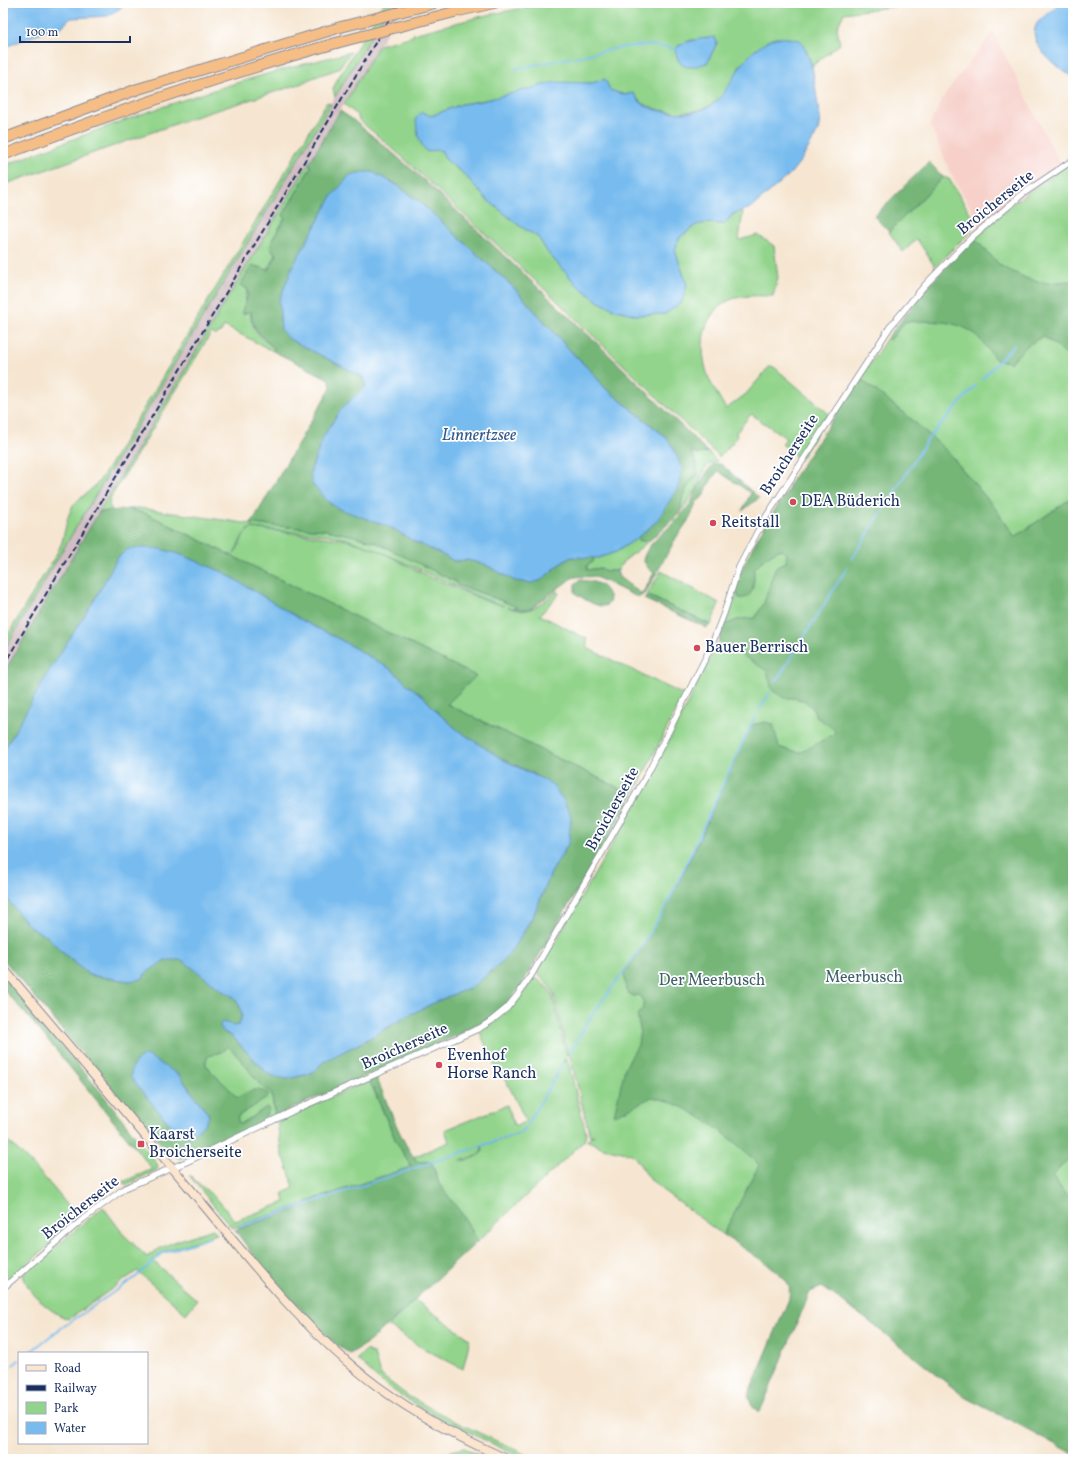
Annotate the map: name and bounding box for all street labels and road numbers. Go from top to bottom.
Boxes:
street label: Broicherseite [953,165,1039,241]
street label: Broicherseite [755,410,825,500]
street label: Broicherseite [581,763,645,855]
street label: Broicherseite [358,1018,452,1076]
street label: Broicherseite [38,1171,124,1245]

